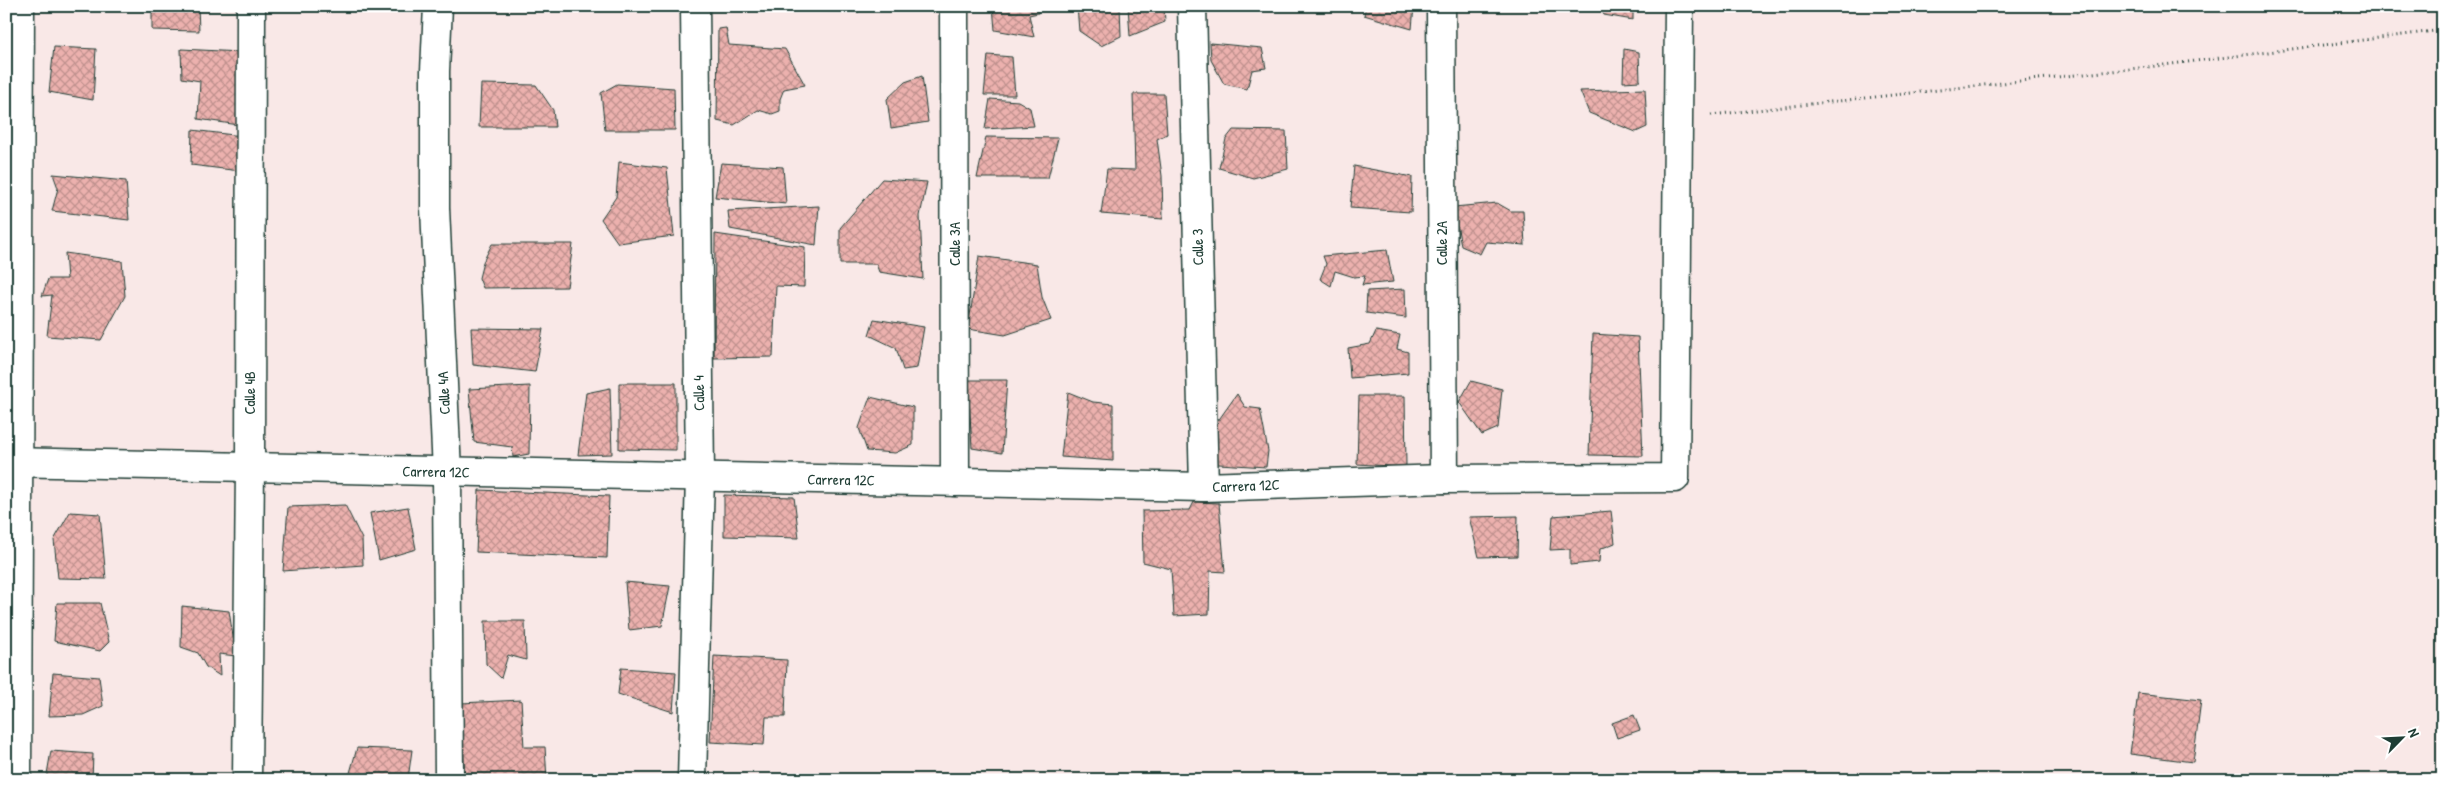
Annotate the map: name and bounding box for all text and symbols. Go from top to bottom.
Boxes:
street label: Calle 2A [1431,220,1452,265]
street label: Calle 3A [944,221,965,266]
street label: Calle 3 [1187,228,1208,266]
street label: Calle 4A [432,370,455,415]
street label: Calle 4B [239,371,260,415]
street label: Calle 4 [688,375,709,411]
street label: Carrera 12C [402,460,470,483]
street label: Carrera 12C [807,468,875,491]
street label: Carrera 12C [1212,474,1280,497]
north arrow [2376,714,2426,764]
text: N [2404,725,2425,740]

